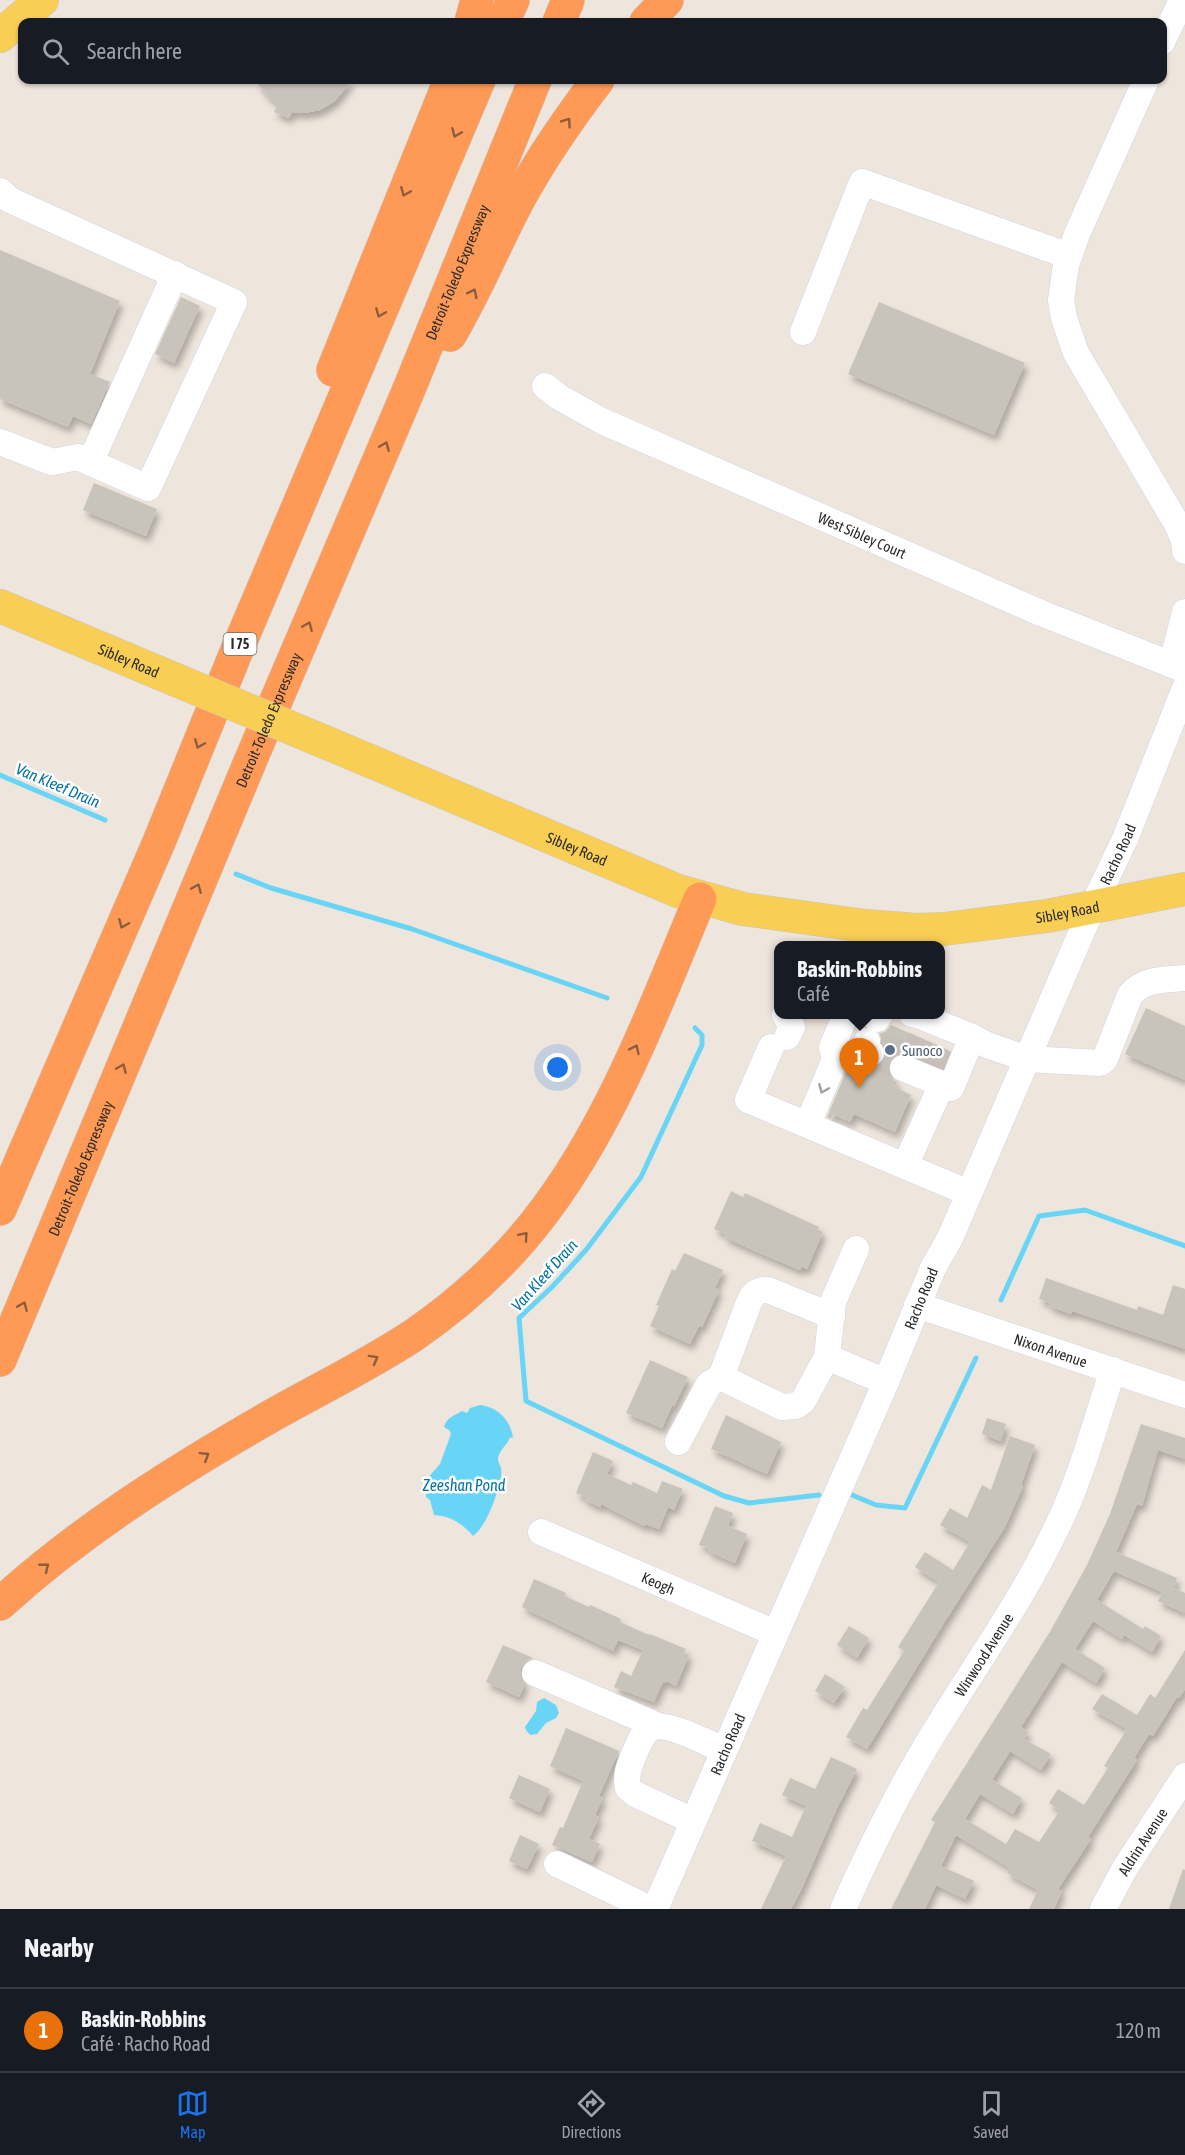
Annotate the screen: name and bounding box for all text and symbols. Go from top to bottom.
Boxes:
search box [18,18,1167,84]
icon: search [39,35,72,68]
text: Search here [87,38,182,64]
one-way arrow [560,118,571,129]
one-way arrow [451,127,463,138]
one-way arrow [400,186,412,197]
street label: Detroit-Toledo Expressway [422,202,492,342]
one-way arrow [466,288,478,299]
one-way arrow [375,307,387,318]
one-way arrow [378,442,390,453]
street label: West Sibley Court [816,508,909,561]
one-way arrow [301,621,313,632]
road number: I 75 [224,633,256,655]
street label: Sibley Road [96,640,162,681]
street label: Detroit-Toledo Expressway [232,650,304,790]
one-way arrow [194,738,206,749]
water label: Van Kleef Drain [13,759,103,811]
street label: Racho Road [1096,821,1139,887]
street label: Sibley Road [544,828,610,869]
one-way arrow [190,883,202,894]
street label: Sibley Road [1035,897,1101,926]
one-way arrow [118,918,130,929]
popup [774,941,945,1019]
text: Baskin-Robbins [797,956,922,982]
text: Café [797,982,830,1005]
pin: 1 [840,1038,878,1088]
place label: Sunoco [902,1042,942,1059]
marker: Sunoco [883,1043,897,1057]
one-way arrow [628,1044,640,1055]
your location [543,1053,572,1082]
one-way arrow [115,1063,127,1074]
one-way arrow [818,1082,830,1093]
street label: Detroit-Toledo Expressway [44,1098,116,1238]
one-way arrow [517,1232,528,1243]
water label: Van Kleef Drain [507,1236,581,1314]
street label: Racho Road [900,1265,941,1332]
one-way arrow [15,1301,27,1312]
street label: Nixon Avenue [1012,1330,1090,1370]
one-way arrow [368,1355,378,1366]
one-way arrow [199,1452,209,1464]
water label: Zeeshan Pond [423,1476,506,1494]
one-way arrow [38,1563,49,1574]
street label: Keogh [639,1568,678,1597]
street label: Winwood Avenue [951,1610,1016,1699]
street label: Racho Road [706,1711,748,1777]
street label: Aldrin Avenue [1114,1805,1170,1878]
text: Nearby [24,1933,94,1963]
text: Baskin-Robbins [81,2006,206,2032]
text: 1 [39,2019,48,2042]
text: 120 m [1116,2019,1161,2042]
text: Café · Racho Road [81,2032,210,2055]
tab: Map [176,2087,209,2141]
tab: Directions [561,2087,621,2141]
tab: Saved [973,2087,1009,2141]

